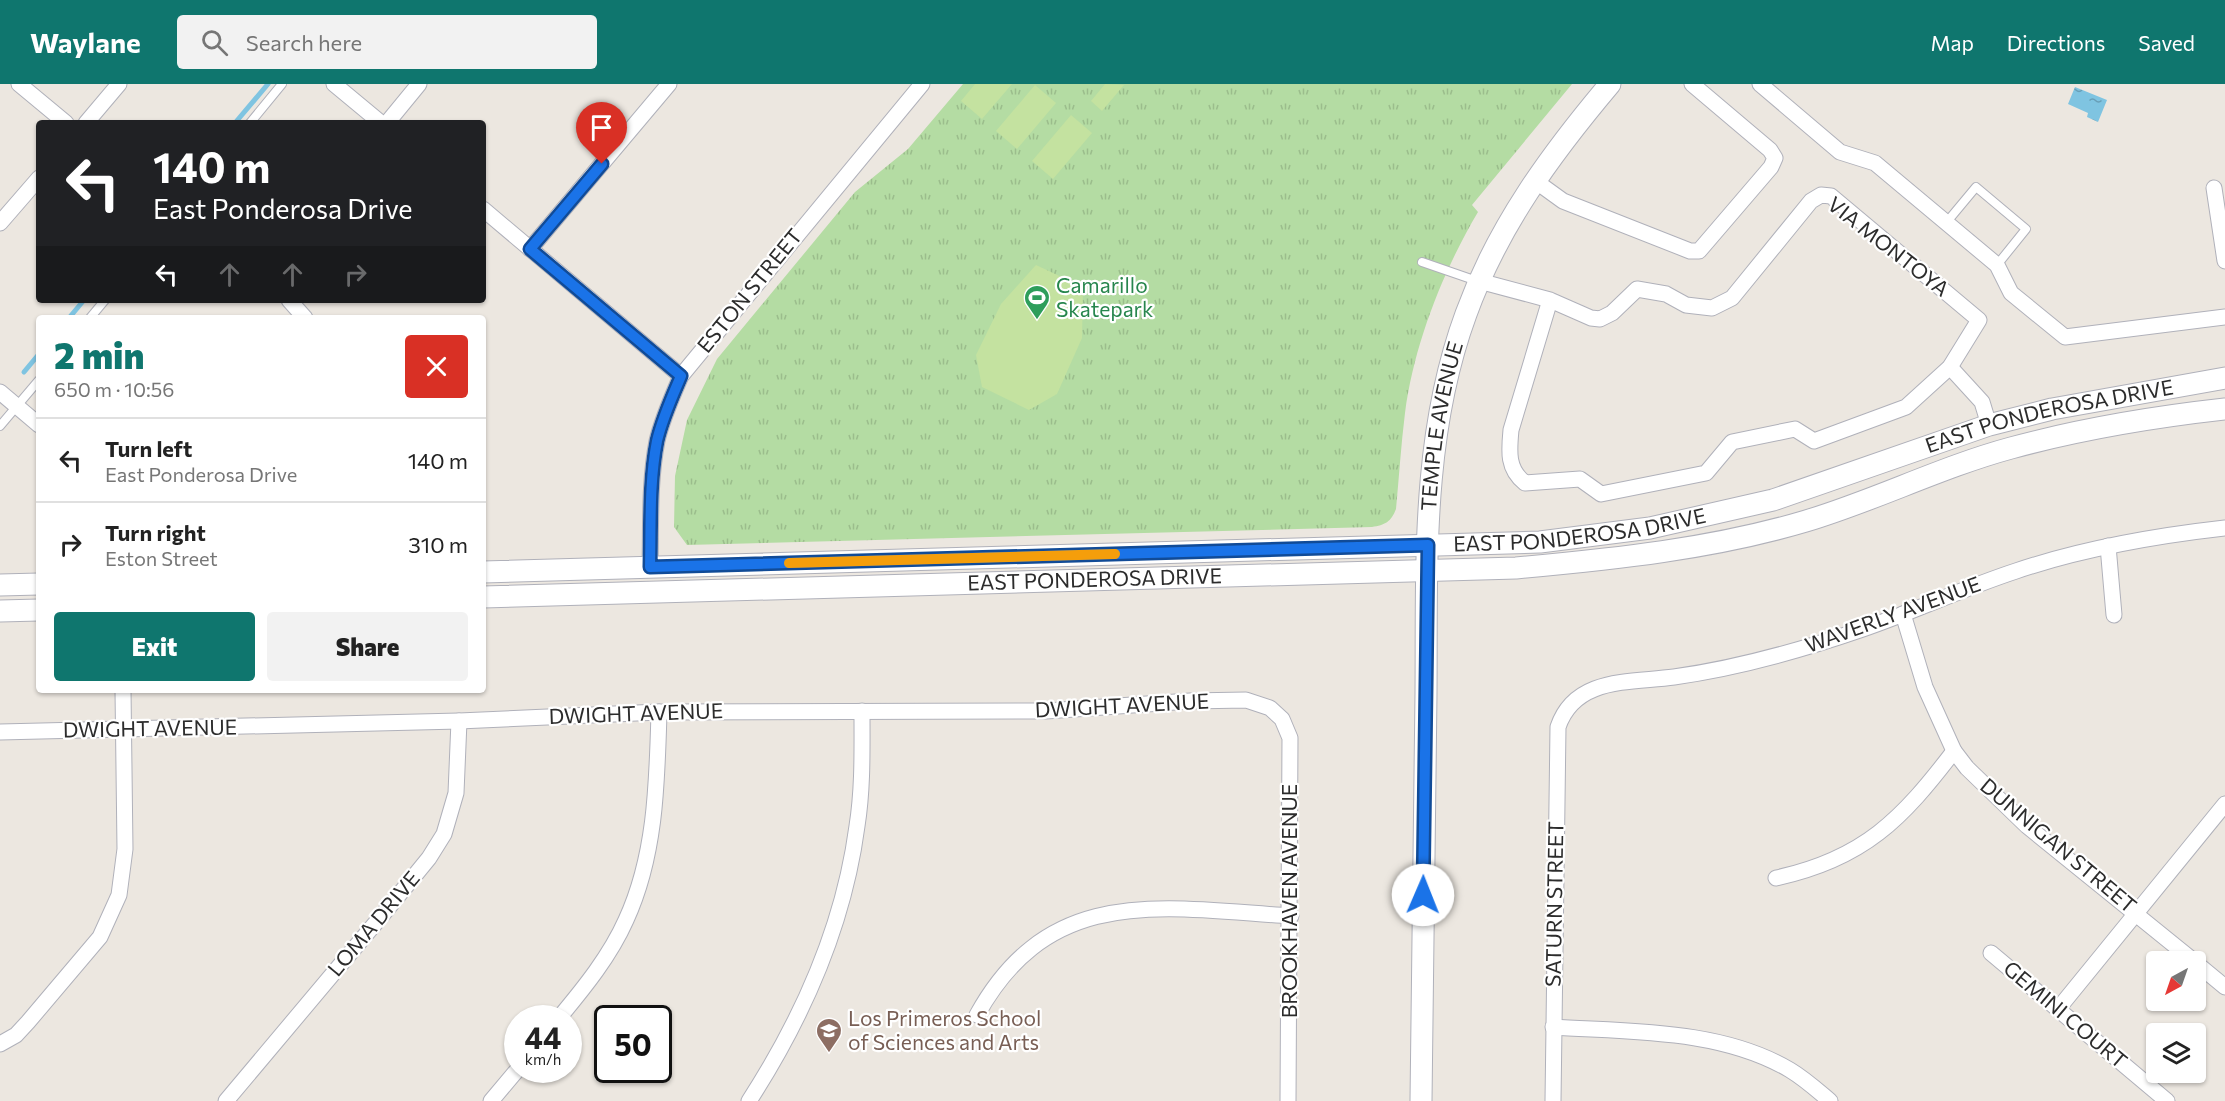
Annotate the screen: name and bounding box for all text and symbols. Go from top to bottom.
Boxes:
search box [177,15,597,69]
text: Waylane [30,25,141,59]
icon: search [198,26,231,59]
text: Search here [246,29,362,56]
text: Map [1931,30,1974,55]
text: Directions [2007,30,2105,55]
text: Saved [2138,30,2195,55]
pin [576,102,627,164]
icon: arrive [585,111,618,144]
text: 140 m [153,140,270,192]
icon: left [54,144,132,222]
street label: VIA MONTOYA [1823,191,1955,301]
text: East Ponderosa Drive [153,192,413,225]
street label: ESTON STREET [691,223,806,357]
icon: left [150,258,183,291]
icon: ahead [213,258,246,291]
icon: ahead [276,258,309,291]
icon: right [339,258,372,291]
place label: Camarillo Skatepark [1056,272,1153,321]
sports icon: Camarillo Skatepark [1022,283,1052,321]
text: 2 min [54,332,144,376]
button: close [405,335,468,398]
street label: TEMPLE AVENUE [1415,338,1467,511]
street label: EAST PONDEROSA DRIVE [1922,373,2175,457]
text: 650 m · 10:56 [54,377,174,401]
text: Turn left [105,435,192,462]
icon: left [54,444,87,477]
text: 140 m [408,447,468,474]
text: East Ponderosa Drive [105,462,297,486]
street label: EAST PONDEROSA DRIVE [1453,502,1708,555]
text: Turn right [105,519,206,546]
icon: right [54,528,87,561]
text: 310 m [408,531,468,558]
text: Eston Street [105,546,218,570]
street label: EAST PONDEROSA DRIVE [967,562,1222,594]
street label: WAVERLY AVENUE [1801,570,1984,657]
button: Exit [54,612,255,681]
button: Share [267,612,468,681]
street label: DWIGHT AVENUE [1034,687,1210,722]
street label: DWIGHT AVENUE [548,697,724,728]
street label: DWIGHT AVENUE [63,713,237,742]
street label: DUNNIGAN STREET [1976,772,2142,917]
street label: BROOKHAVEN AVENUE [1276,784,1301,1018]
street label: SATURN STREET [1540,821,1567,987]
position arrow [1391,863,1455,927]
street label: LOMA DRIVE [322,865,424,981]
north arrow [2146,951,2206,1011]
map controls [2146,951,2206,1083]
street label: GEMINI COURT [1999,955,2133,1073]
speed limit sign: 50 [594,1005,672,1083]
place label: Los Primeros School of Sciences and Arts [848,1005,1041,1054]
school or university icon: Los Primeros School of Sciences and Arts [814,1016,844,1054]
text: 44 [525,1018,561,1055]
button: layers [2146,1023,2206,1083]
text: km/h [525,1050,561,1068]

